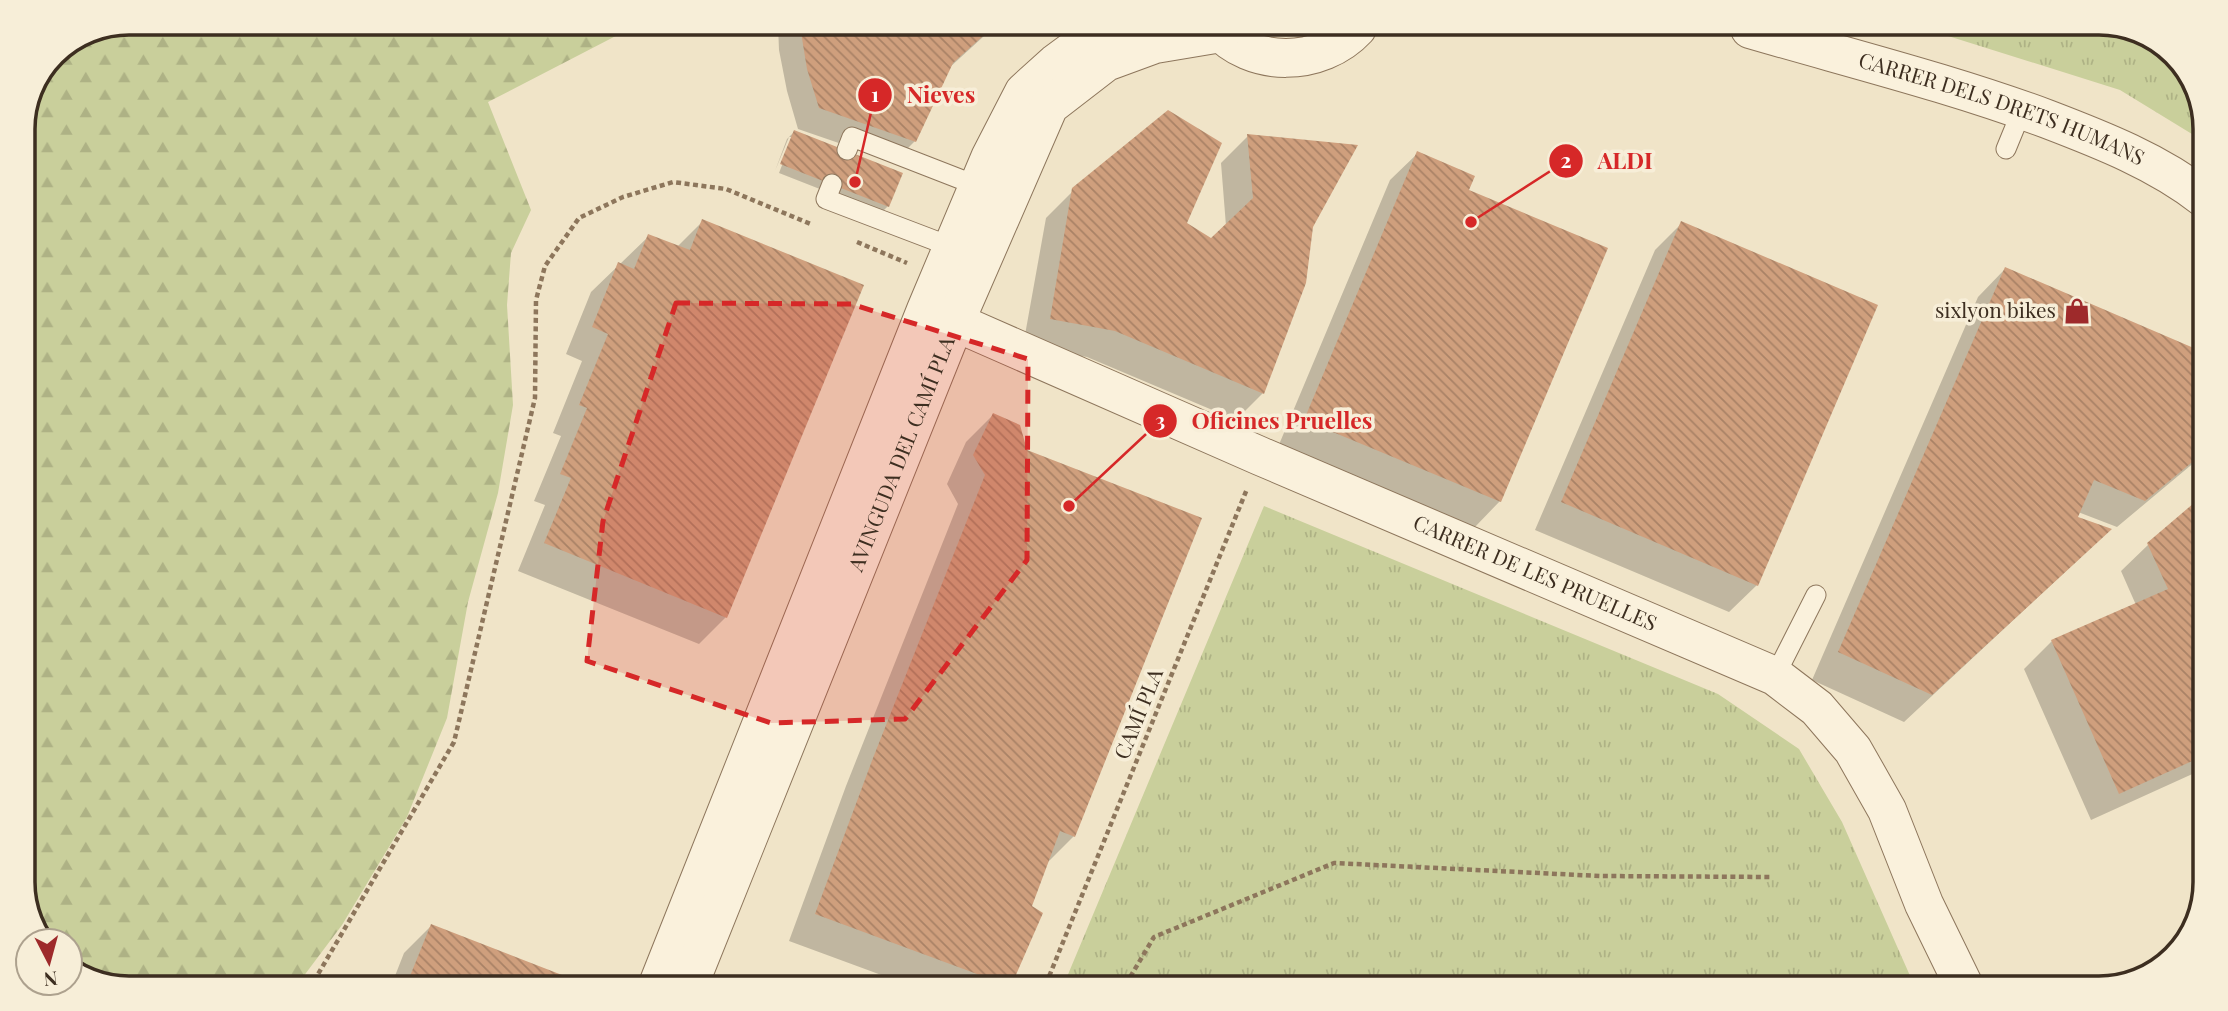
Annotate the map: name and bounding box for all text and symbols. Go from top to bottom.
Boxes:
street label: CARRER DELS DRETS HUMANS [1856,45,2150,170]
callout: Nieves [857,73,989,117]
text: Nieves [907,78,975,109]
text: 1 [871,79,879,107]
callout: ALDI [1548,139,1666,183]
text: ALDI [1596,144,1653,175]
text: 2 [1561,145,1572,173]
place label: sixlyon bikes [1935,295,2056,323]
shop icon: sixlyon bikes [2062,296,2092,326]
street label: AVINGUDA DEL CAMÍ PLA [840,331,960,576]
callout: Oficines Pruelles [1143,399,1387,443]
text: Oficines Pruelles [1192,404,1372,435]
text: 3 [1155,405,1165,433]
street label: CARRER DE LES PRUELLES [1409,507,1662,636]
street label: CAMÍ PLA [1106,663,1168,763]
north arrow [14,927,84,997]
text: N [42,966,59,994]

